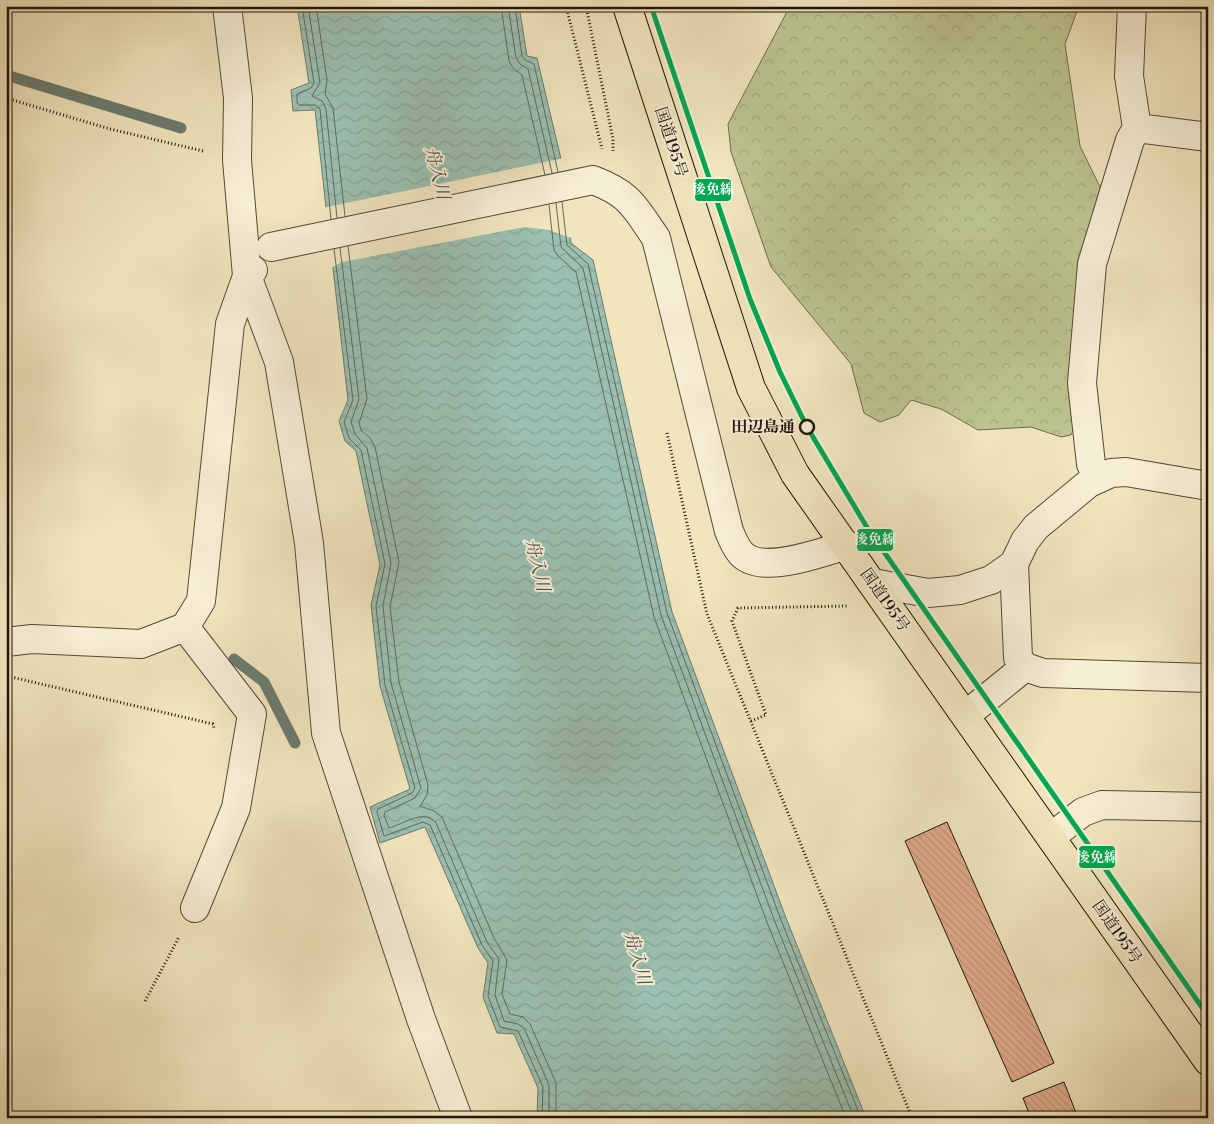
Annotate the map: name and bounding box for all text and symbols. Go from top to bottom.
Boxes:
street label: 国道195号 [650,104,692,180]
water label: 舟入川 [419,144,455,204]
line badge: 後免線 [694,178,732,202]
text: 後免線 [692,181,734,199]
place label: 田辺島通 [731,417,795,437]
marker: 田辺島通 [799,419,815,435]
line badge: 後免線 [856,528,894,552]
text: 後免線 [854,531,896,549]
water label: 舟入川 [519,536,555,596]
street label: 国道195号 [856,564,914,636]
line badge: 後免線 [1078,845,1116,869]
text: 後免線 [1076,849,1118,867]
street label: 国道195号 [1088,896,1146,968]
water label: 舟入川 [619,929,656,989]

